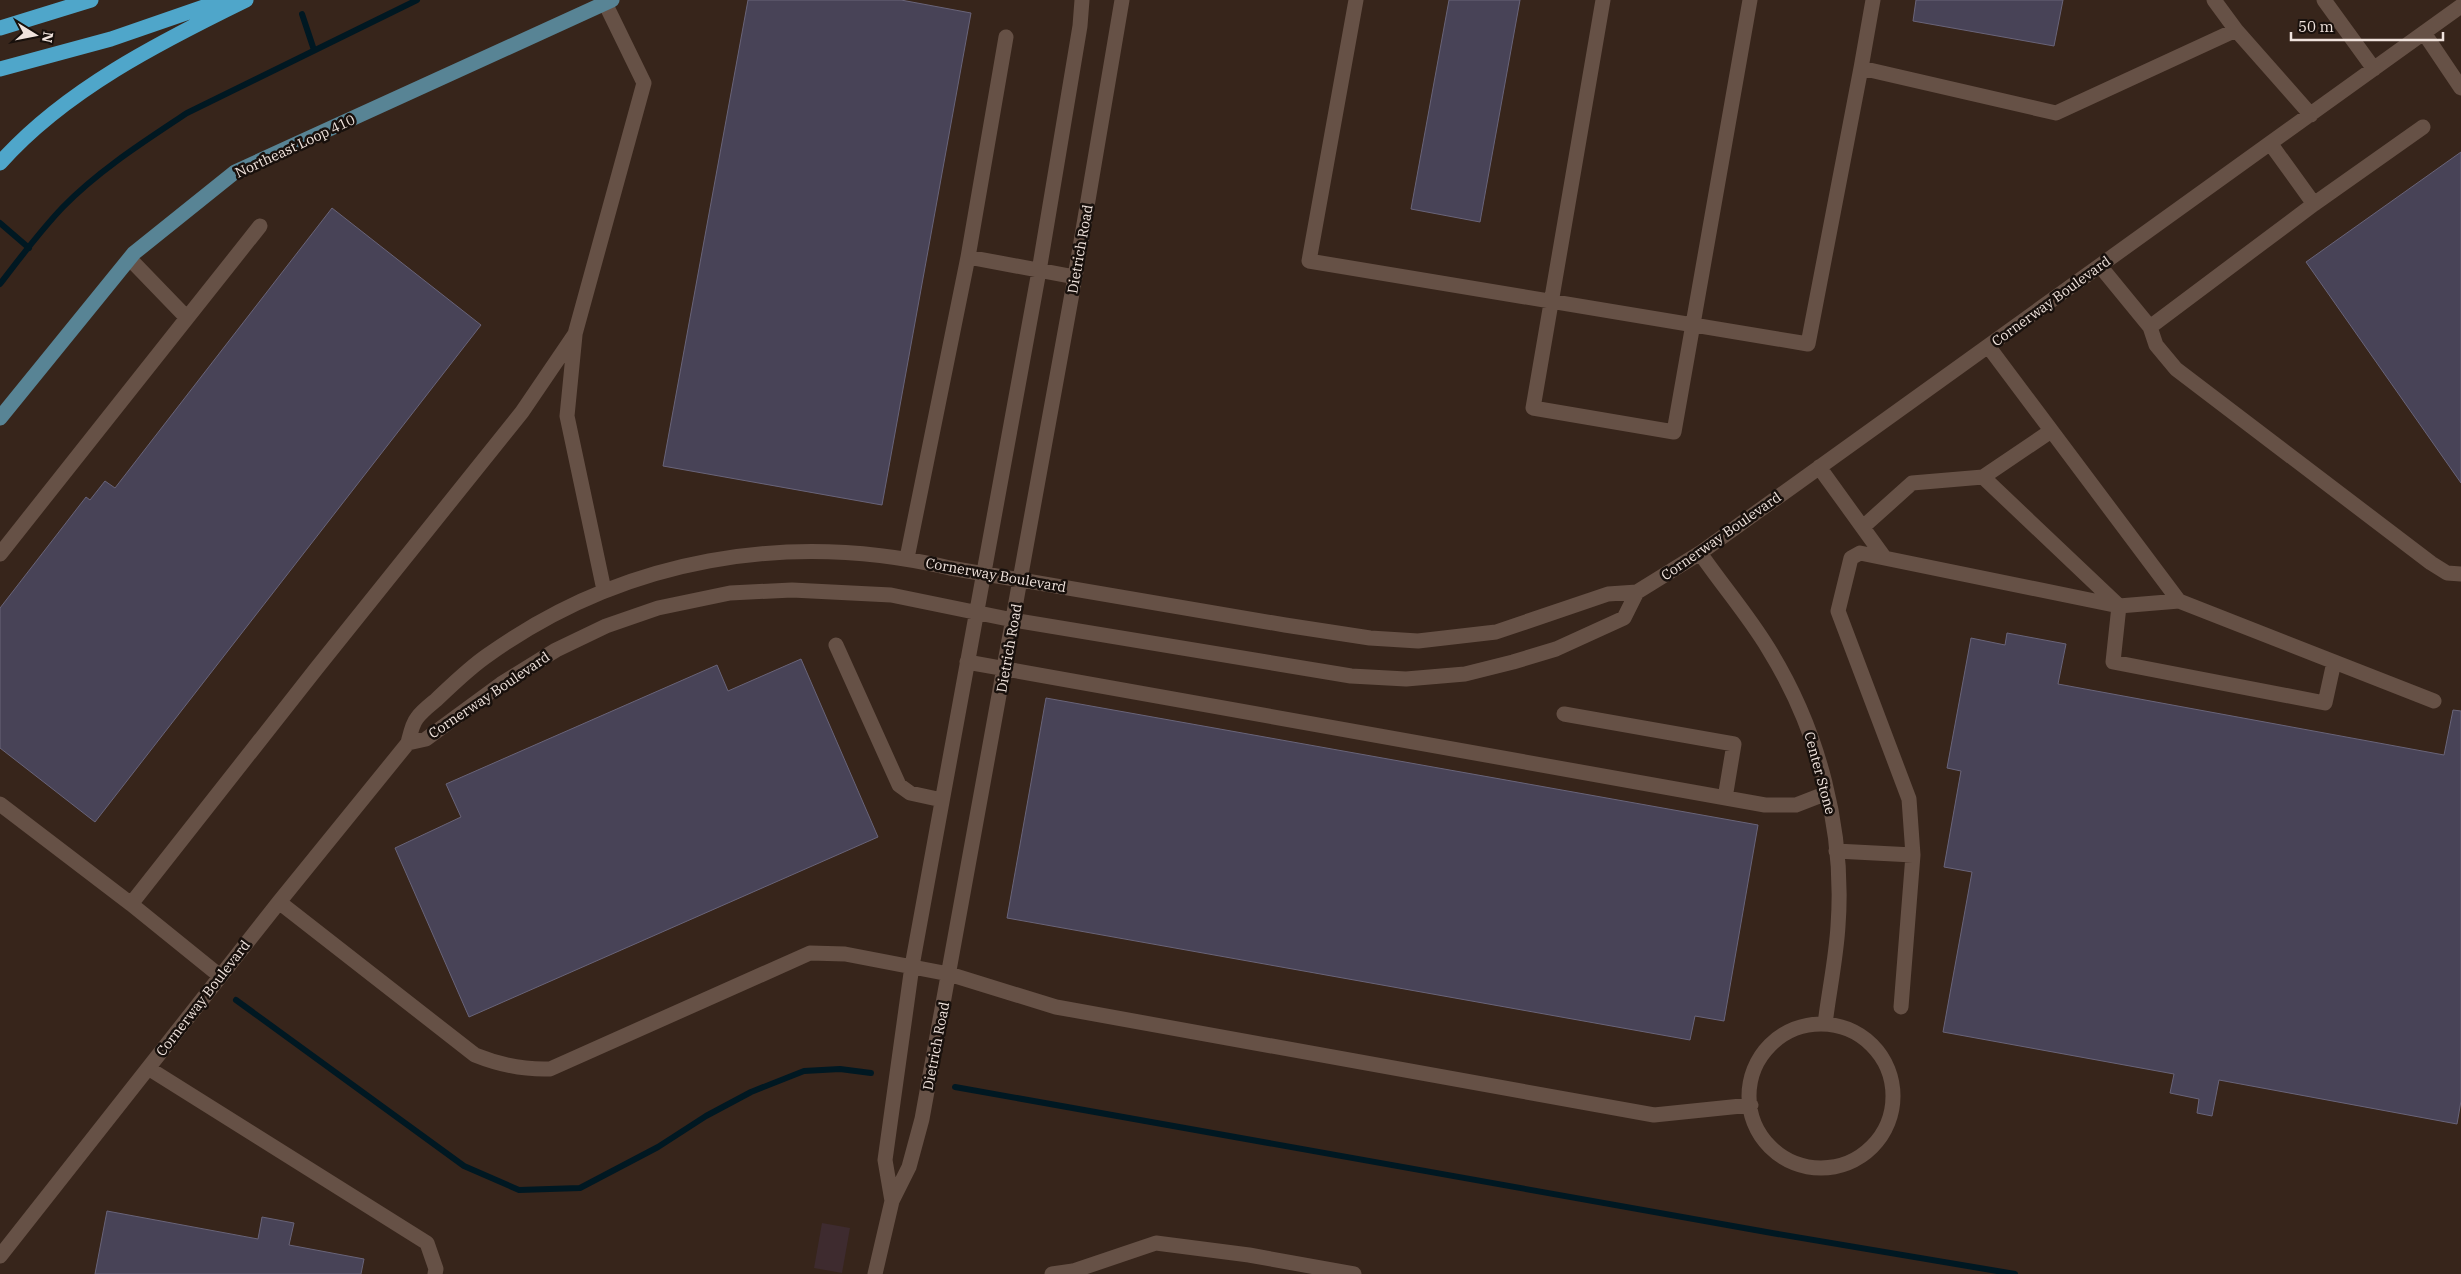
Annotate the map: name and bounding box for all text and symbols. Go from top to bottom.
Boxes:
north arrow [10,10,60,60]
scale bar [2291,10,2444,42]
text: 50 m [2298,17,2334,36]
text: N [38,30,58,44]
street label: Northeast Loop 410 [232,110,358,182]
street label: Dietrich Road [1063,203,1097,295]
street label: Cornerway Boulevard [1988,252,2114,350]
street label: Cornerway Boulevard [1658,488,1785,584]
street label: Cornerway Boulevard [924,554,1068,596]
street label: Dietrich Road [992,602,1026,694]
street label: Cornerway Boulevard [425,647,553,742]
street label: Center Stone [1800,730,1840,816]
street label: Cornerway Boulevard [152,936,254,1060]
street label: Dietrich Road [919,1000,954,1092]

